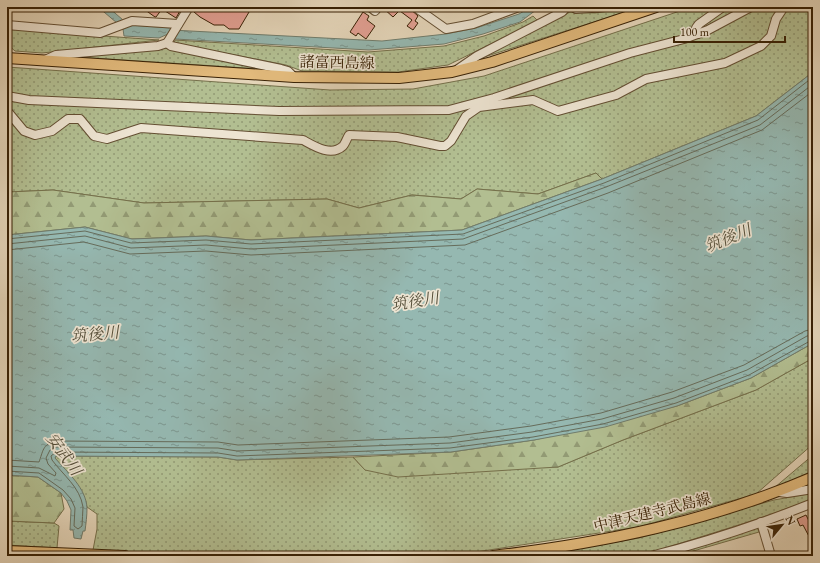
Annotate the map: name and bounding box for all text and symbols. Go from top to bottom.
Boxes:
scale bar [674,18,785,44]
text: 100 m [680,24,710,40]
street label: 諸富西島線 [299,52,375,72]
water label: 筑後川 [702,219,756,257]
water label: 筑後川 [390,287,442,315]
water label: 筑後川 [70,321,122,347]
water label: 安武川 [41,428,88,481]
street label: 中津天建寺武島線 [591,488,713,536]
north arrow [762,505,802,545]
text: N [782,513,799,528]

